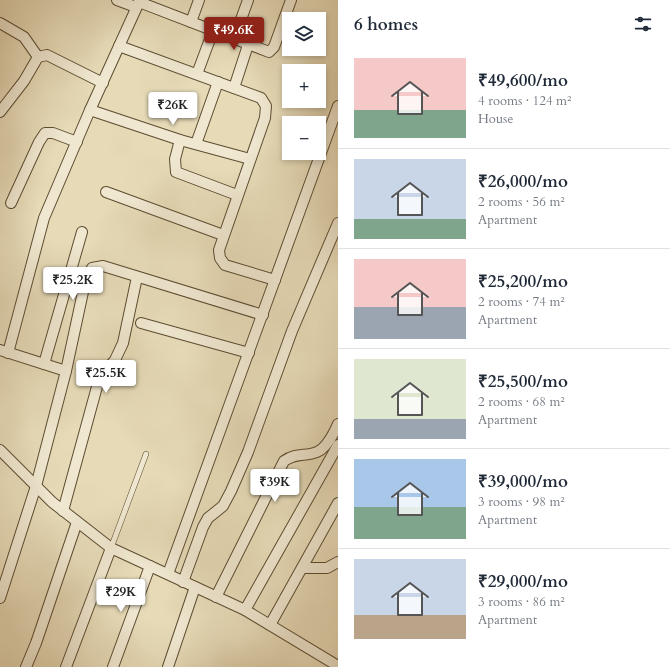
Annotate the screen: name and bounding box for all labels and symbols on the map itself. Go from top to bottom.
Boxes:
pin: ₹49.6K [201,17,267,51]
pin: ₹26K [149,92,197,126]
pin: ₹25.2K [40,267,106,301]
pin: ₹25.5K [73,360,139,394]
pin: ₹39K [251,469,299,503]
pin: ₹29K [97,579,145,613]

